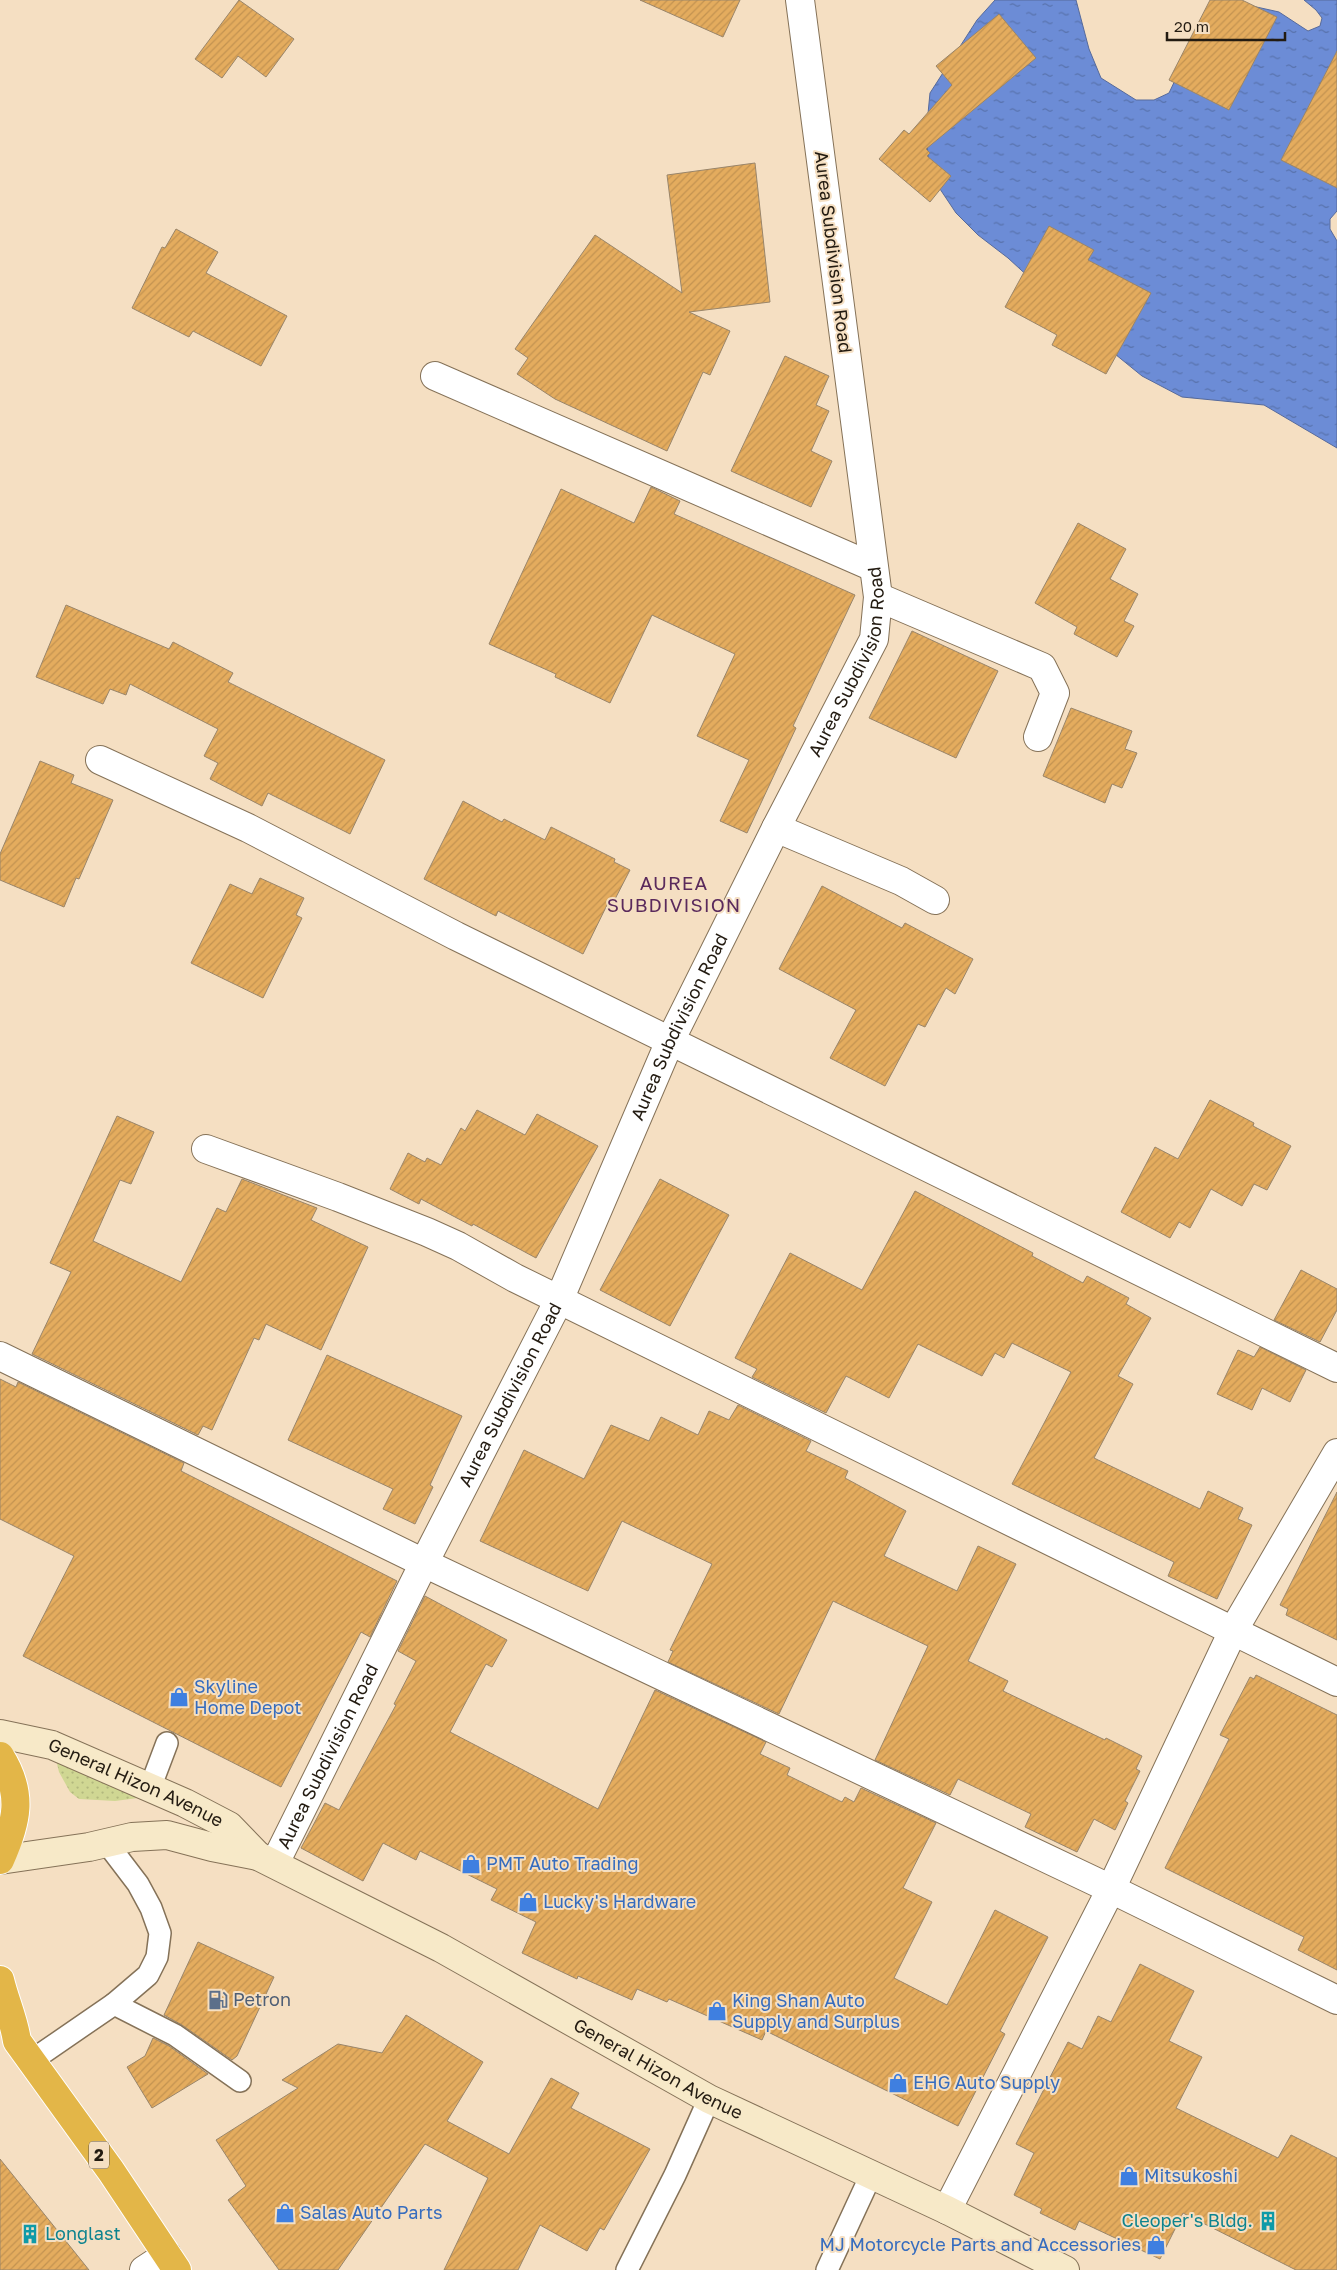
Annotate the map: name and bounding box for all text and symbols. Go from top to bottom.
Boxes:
scale bar [1167,10,1284,42]
text: 20 m [1174,17,1209,35]
street label: Aurea Subdivision Road [811,149,857,354]
street label: Aurea Subdivision Road [803,565,888,760]
district label: AUREA SUBDIVISION [607,871,741,916]
street label: Aurea Subdivision Road [625,930,732,1123]
street label: Aurea Subdivision Road [453,1299,566,1490]
street label: Aurea Subdivision Road [272,1660,382,1852]
place label: Skyline Home Depot [194,1675,301,1718]
shop icon: Skyline Home Depot [168,1686,190,1708]
street label: General Hizon Avenue [45,1733,227,1831]
place label: PMT Auto Trading [486,1852,639,1874]
shop icon: PMT Auto Trading [460,1853,482,1875]
place label: Lucky's Hardware [543,1890,696,1912]
shop icon: Lucky's Hardware [517,1891,539,1913]
place label: Petron [233,1988,291,2010]
fuel station icon: Petron [207,1989,229,2011]
place label: King Shan Auto Supply and Surplus [732,1989,900,2032]
shop icon: King Shan Auto Supply and Surplus [706,2000,728,2022]
street label: General Hizon Avenue [570,2013,747,2123]
place label: EHG Auto Supply [913,2071,1060,2093]
shop icon: EHG Auto Supply [887,2072,909,2094]
road number: 2 [89,2142,109,2168]
place label: Mitsukoshi [1144,2164,1238,2186]
shop icon: Mitsukoshi [1118,2165,1140,2187]
place label: Salas Auto Parts [300,2201,443,2223]
shop icon: Salas Auto Parts [274,2202,296,2224]
place label: Cleoper's Bldg. [1122,2209,1253,2231]
building icon: Cleoper's Bldg. [1257,2210,1279,2232]
place label: Longlast [45,2222,121,2244]
building icon: Longlast [19,2223,41,2245]
place label: MJ Motorcycle Parts and Accessories [820,2233,1141,2255]
shop icon: MJ Motorcycle Parts and Accessories [1145,2234,1167,2256]

